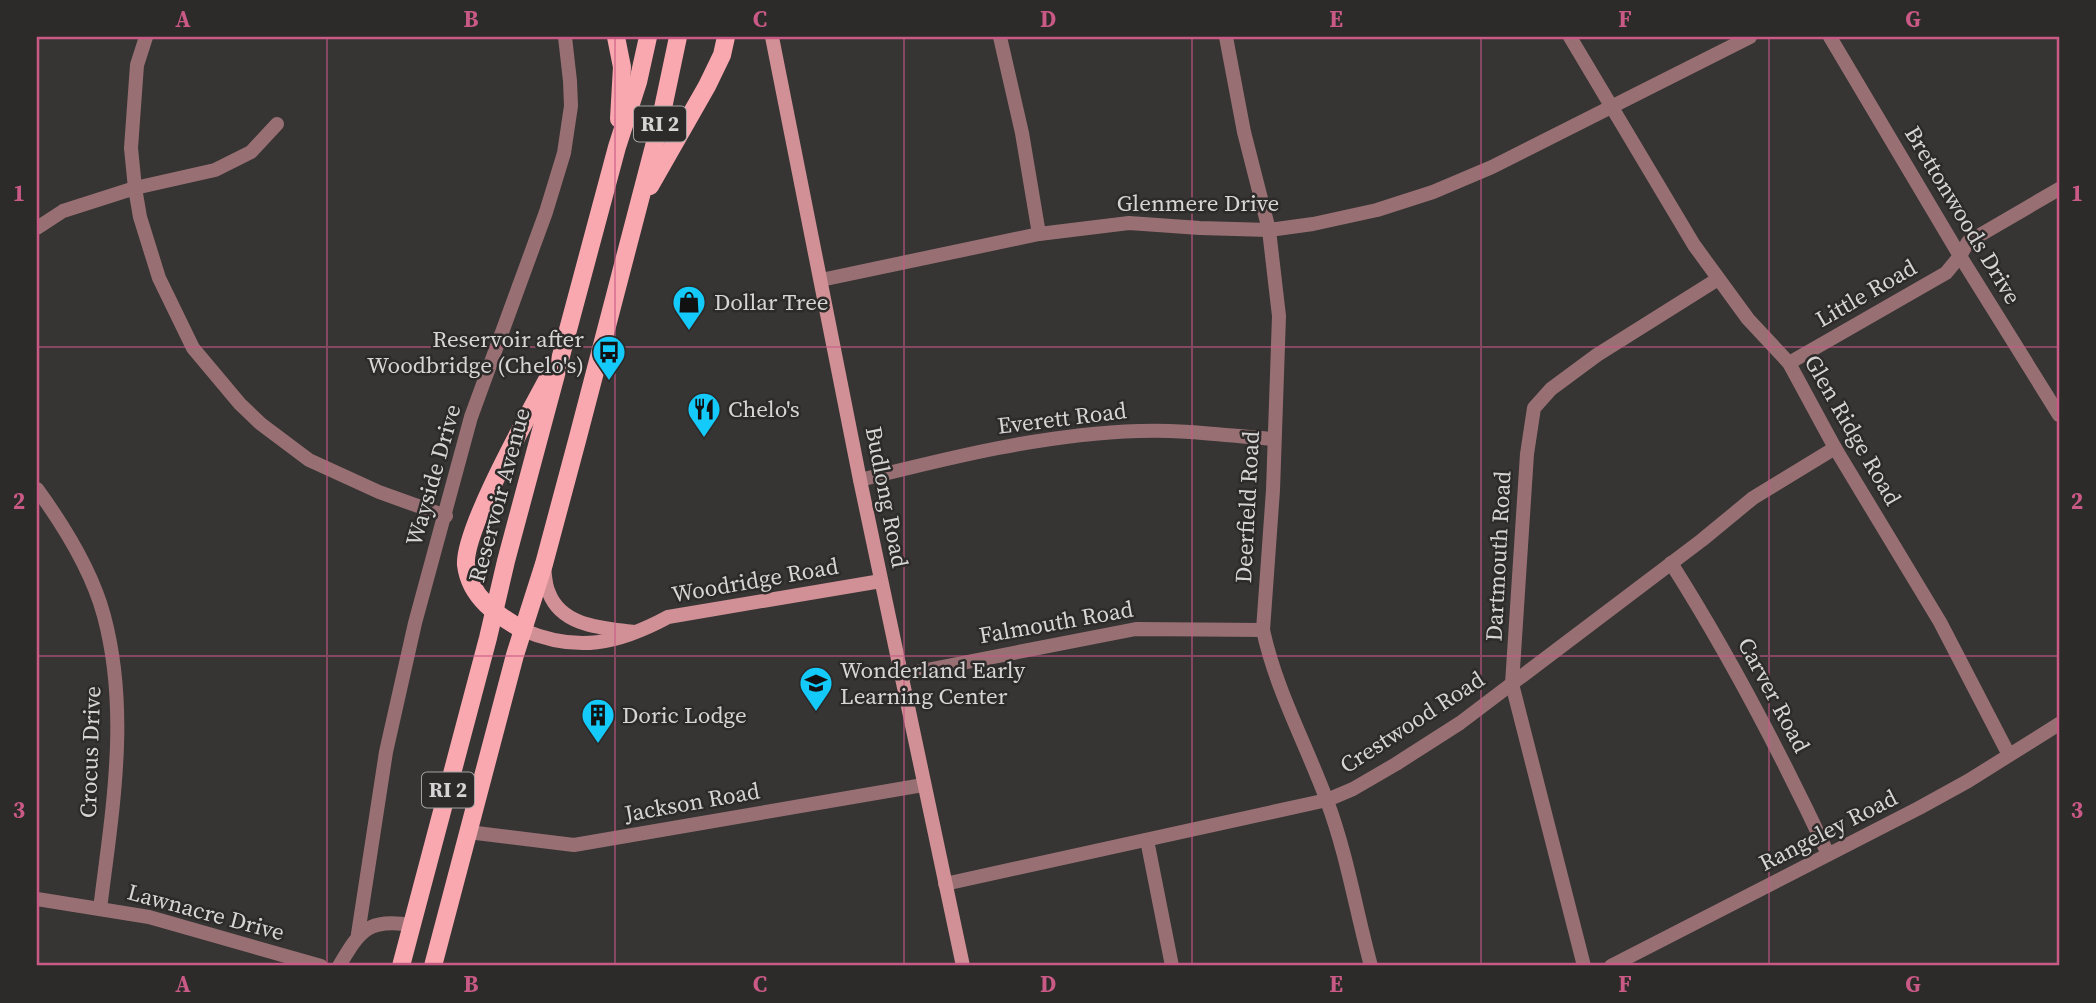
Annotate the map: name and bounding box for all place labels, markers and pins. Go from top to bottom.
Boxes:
shop icon: Dollar Tree [670,283,708,332]
place label: Dollar Tree [714,286,829,318]
place label: Reservoir after Woodbridge (Chelo's) [367,323,584,381]
bus stop icon: Reservoir after Woodbridge (Chelo's) [590,333,628,382]
restaurant icon: Chelo's [685,390,723,439]
place label: Chelo's [728,393,800,425]
place label: Wonderland Early Learning Center [840,654,1025,712]
school or university icon: Wonderland Early Learning Center [797,664,835,713]
building icon: Doric Lodge [579,696,617,745]
place label: Doric Lodge [622,699,747,731]

